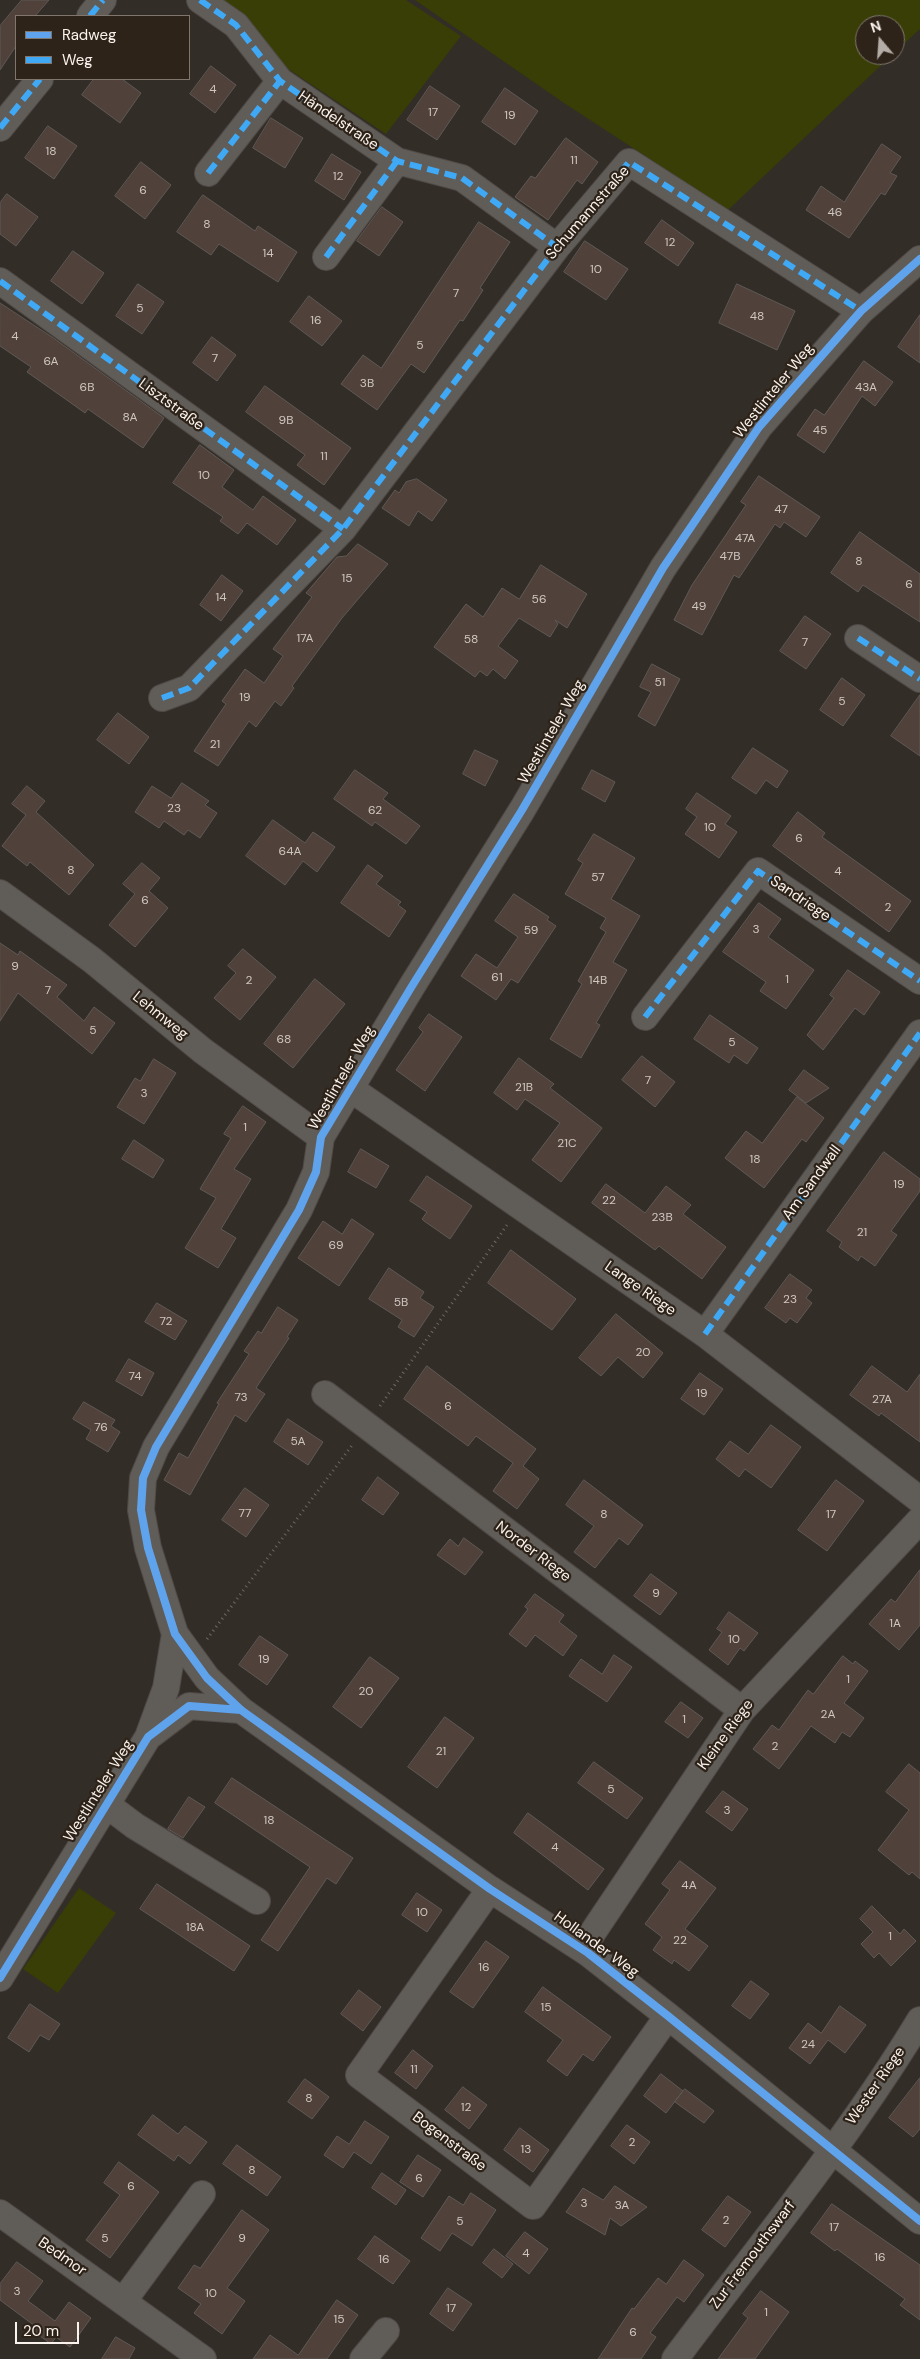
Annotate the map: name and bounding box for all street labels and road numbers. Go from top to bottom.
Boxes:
street label: Händelstraße [294,87,382,155]
street label: Schumannstraße [542,162,634,264]
street label: Westlinteler Weg [730,340,818,442]
street label: Lisztstraße [135,375,207,435]
street label: Westlinteler Weg [515,677,589,787]
street label: Sandriege [766,872,834,926]
street label: Lehmweg [129,988,191,1044]
street label: Westlinteler Weg [305,1023,379,1133]
street label: Am Sandwall [779,1142,845,1224]
street label: Lange Riege [601,1258,679,1320]
street label: Norder Riege [492,1518,574,1586]
street label: Kleine Riege [694,1696,758,1774]
street label: Westlinteler Weg [60,1737,138,1845]
street label: Hollander Weg [550,1908,642,1982]
street label: Wester Riege [843,2044,909,2128]
street label: Bogenstraße [409,2108,489,2176]
street label: Zur Fremouthswarf [706,2197,800,2313]
street label: Bedmor [34,2234,90,2280]

